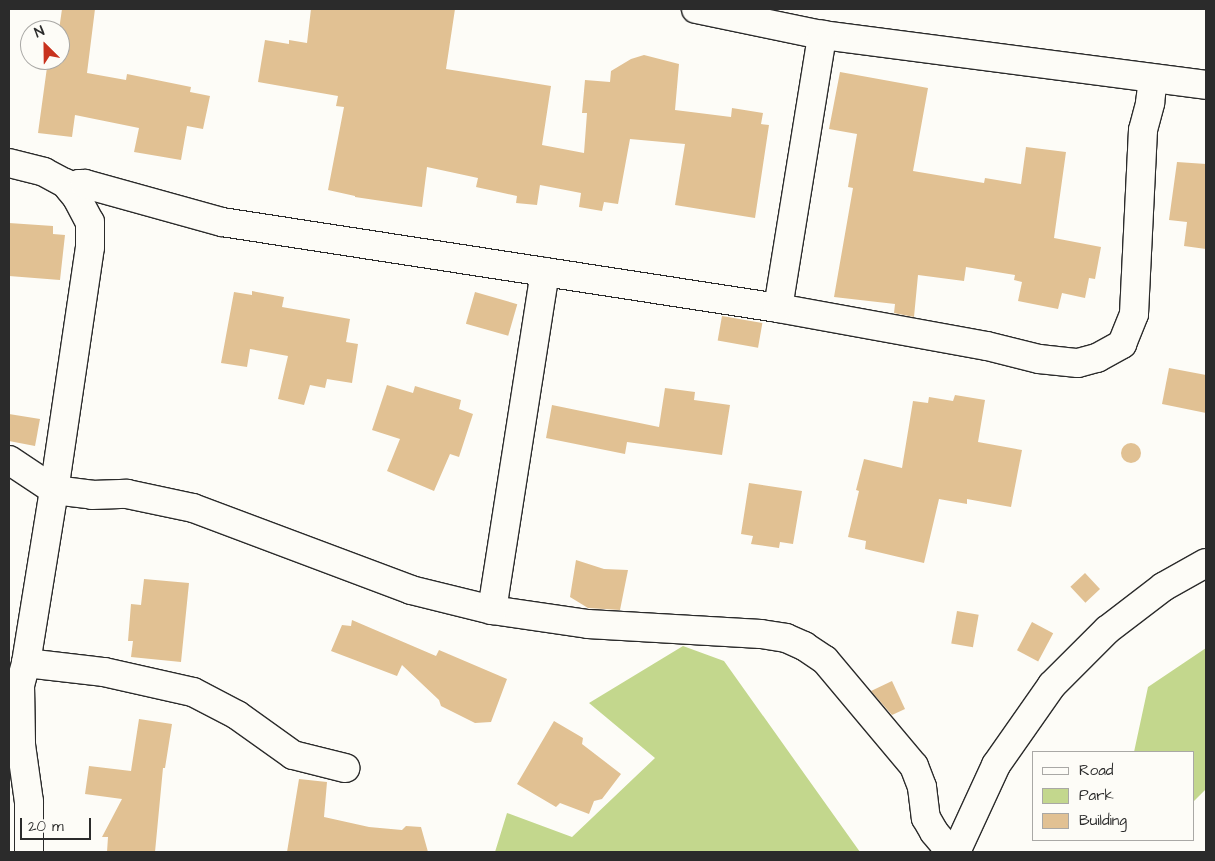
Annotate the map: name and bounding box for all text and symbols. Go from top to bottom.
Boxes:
north arrow [20,20,70,70]
text: N [32,21,47,43]
legend [1032,751,1195,841]
text: Road [1079,760,1113,781]
text: Park [1079,785,1114,806]
scale bar [22,808,94,840]
text: Building [1079,810,1127,831]
text: 20 m [28,816,64,837]

